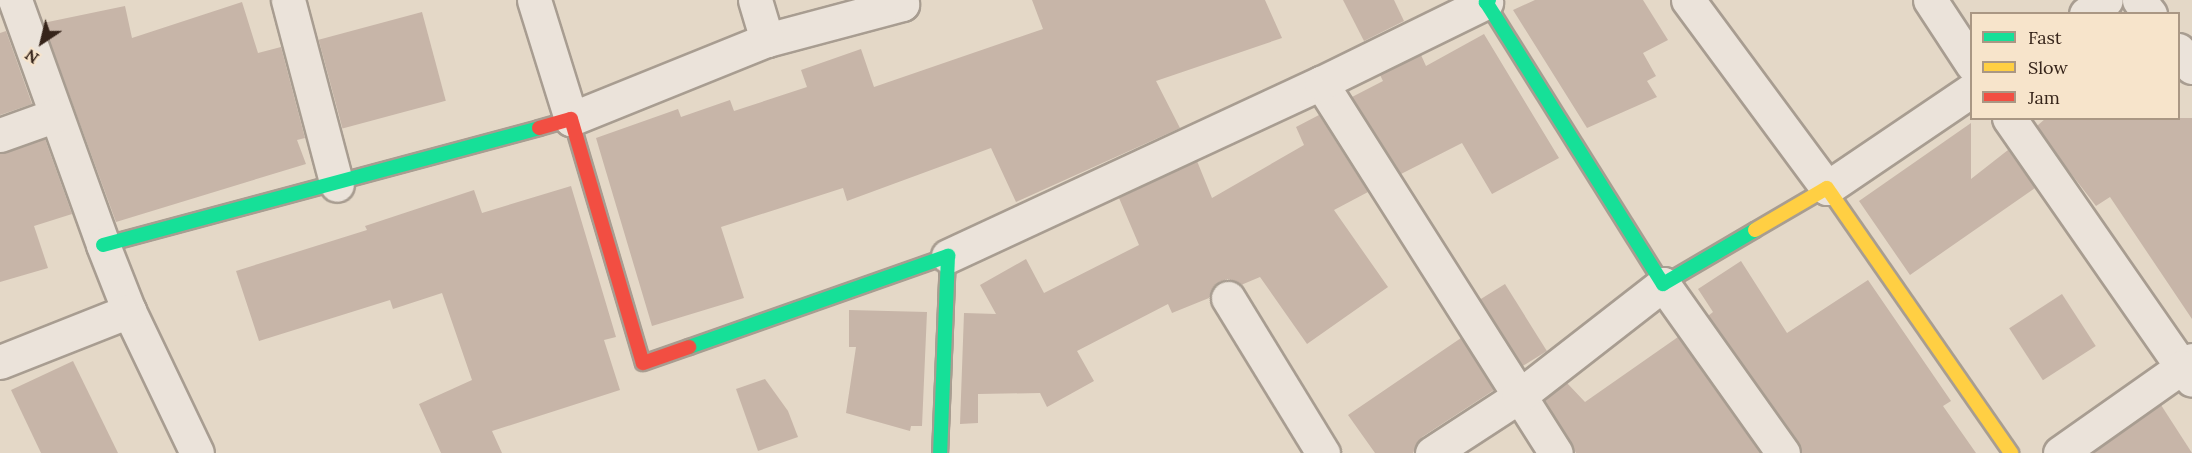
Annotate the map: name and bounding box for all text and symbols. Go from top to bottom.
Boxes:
north arrow [12,12,72,72]
legend [1970,12,2180,120]
text: Fast [2028,26,2062,49]
text: N [21,45,42,68]
text: Slow [2028,56,2068,79]
text: Jam [2028,86,2060,109]

